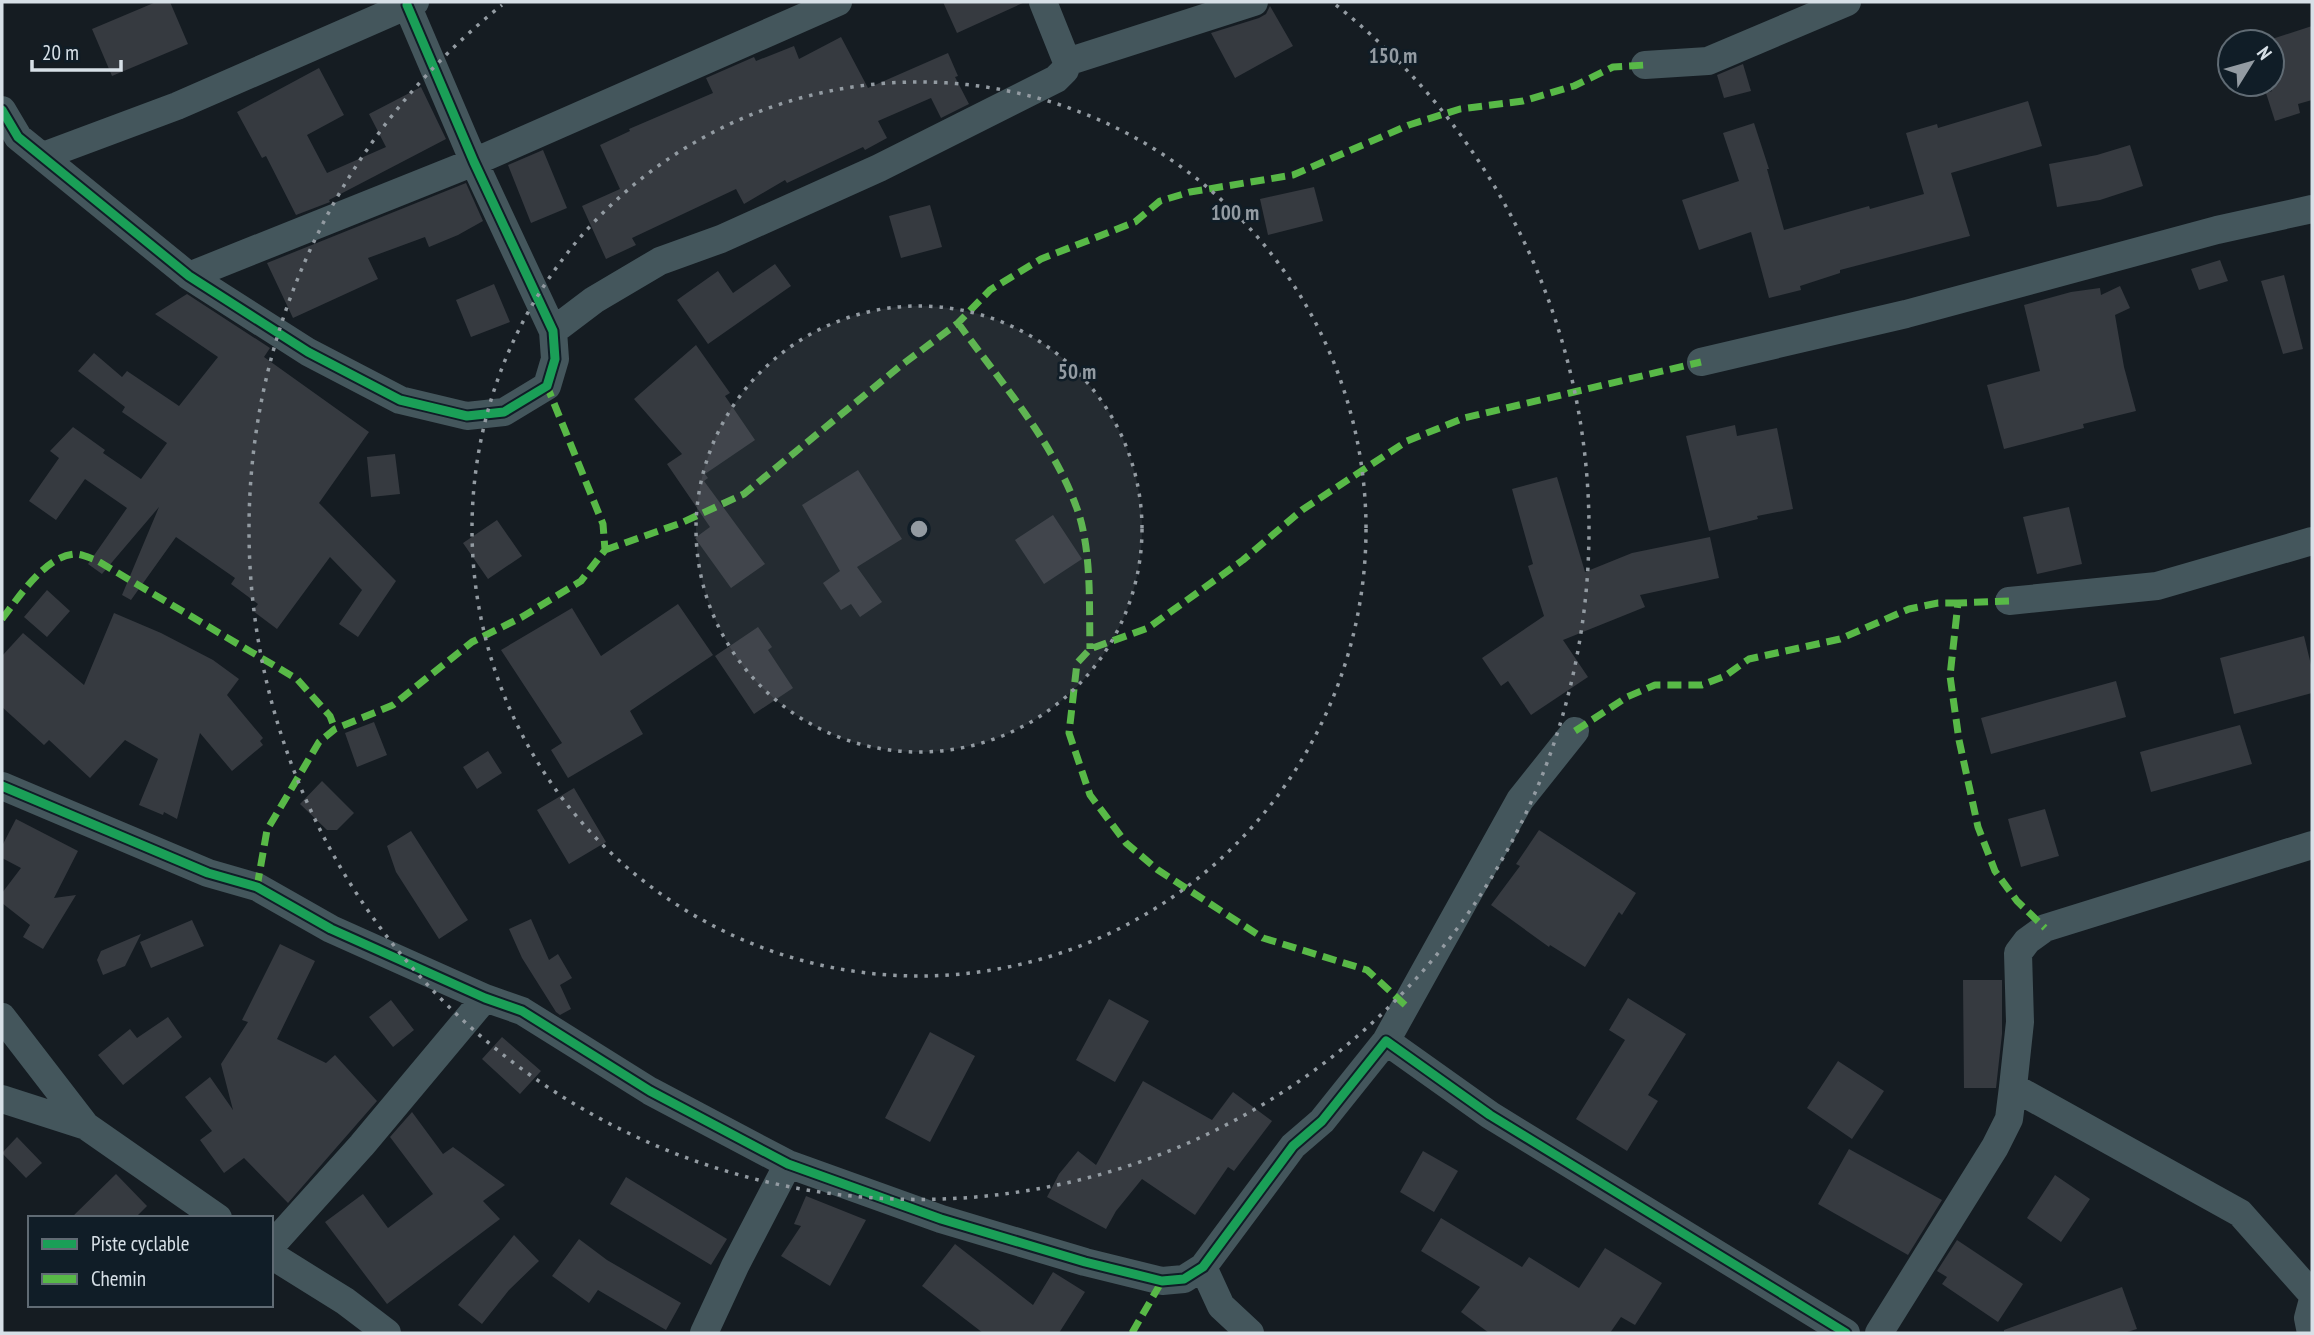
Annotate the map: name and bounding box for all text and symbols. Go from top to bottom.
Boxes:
scale bar [32,28,121,72]
north arrow [2216,28,2286,98]
text: 20 m [42,39,79,66]
text: N [2252,41,2277,64]
text: 150 m [1369,42,1417,69]
text: 100 m [1211,199,1259,226]
text: 50 m [1058,358,1096,385]
centre of rings [907,517,931,541]
legend [28,1216,273,1307]
text: Piste cyclable [91,1230,189,1257]
text: Chemin [91,1265,146,1292]

